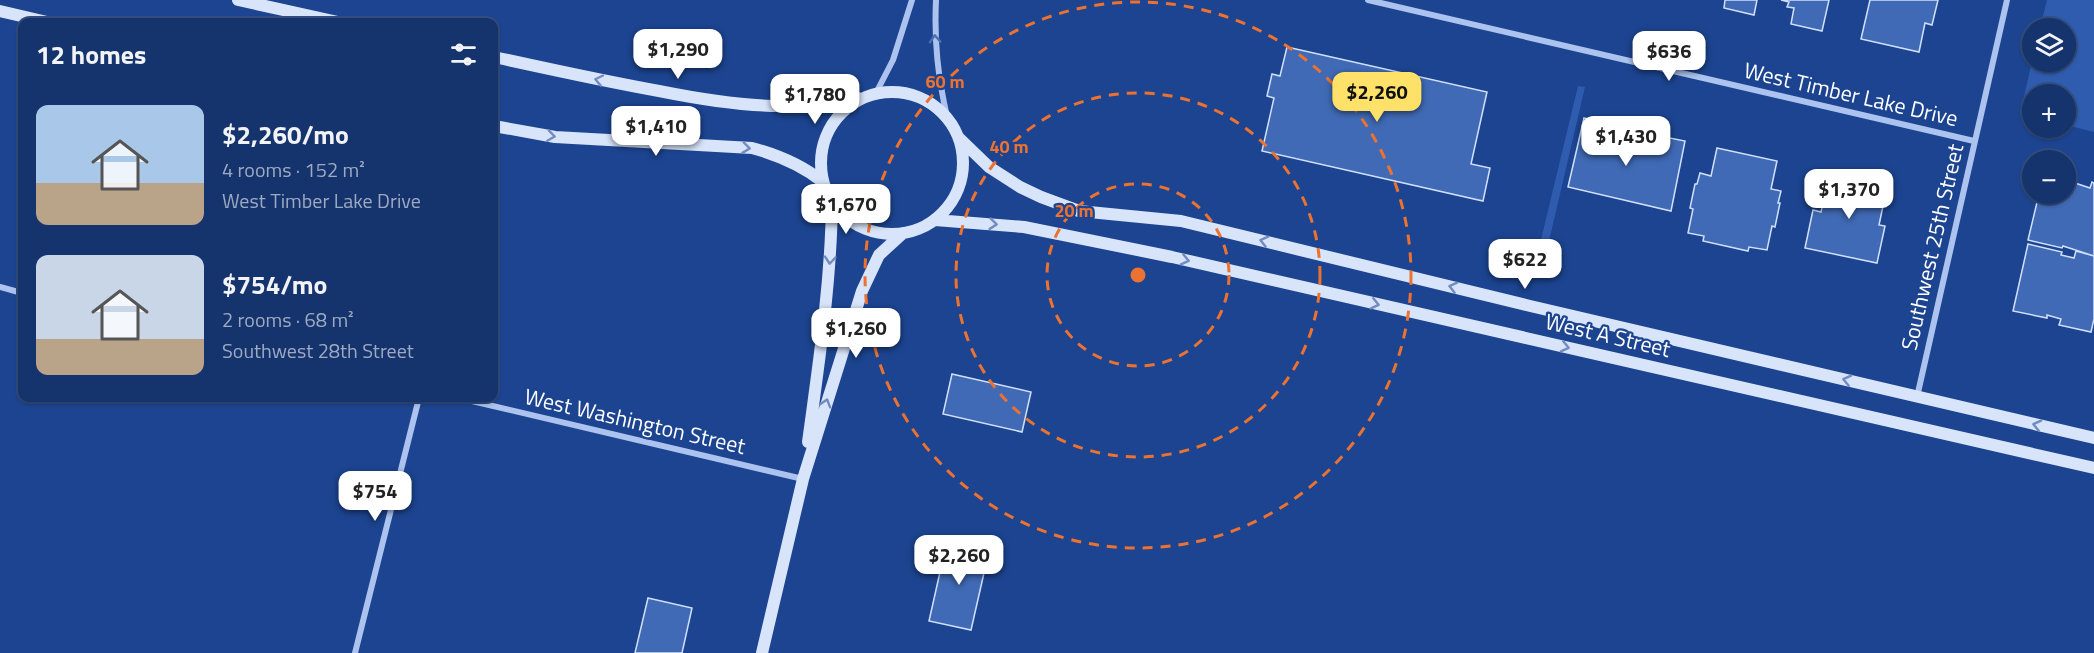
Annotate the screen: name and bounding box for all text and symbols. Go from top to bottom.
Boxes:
map controls [2022,18,2076,204]
button: layers [2022,18,2076,72]
pin: $1,290 [629,29,727,80]
pin: $636 [1633,31,1705,82]
text: $1,290 [647,33,709,64]
one-way arrow [929,34,942,43]
text: 12 homes [36,35,146,74]
text: $636 [1647,35,1691,66]
icon: filters [447,38,480,71]
street label: West Timber Lake Drive [1741,53,1961,135]
text: 60 m [925,68,965,95]
pin: $2,260 [1328,72,1426,123]
one-way arrow [595,74,605,87]
pin: $1,780 [766,74,864,125]
text: $2,260 [1346,76,1408,107]
text: $1,780 [784,78,846,109]
button: + [2022,84,2076,138]
pin: $1,410 [607,106,705,157]
text: $1,410 [625,110,687,141]
text: $2,260/mo [222,115,349,154]
pin: $1,430 [1577,116,1675,167]
text: $1,430 [1595,120,1657,151]
icon: home [84,129,156,201]
one-way arrow [547,129,556,141]
text: 40 m [989,133,1029,160]
street label: Southwest 25th Street [1892,140,1972,354]
one-way arrow [741,141,750,153]
button: − [2022,150,2076,204]
text: 4 rooms · 152 m² [222,154,365,185]
pin: $1,370 [1800,169,1898,220]
text: $1,370 [1818,173,1880,204]
pin: $1,670 [797,184,895,235]
text: West Timber Lake Drive [222,185,421,216]
text: $1,670 [815,188,877,219]
text: 20 m [1054,197,1094,224]
one-way arrow [989,217,998,230]
one-way arrow [1259,236,1269,249]
pin: $622 [1489,239,1561,290]
text: $622 [1503,243,1547,274]
one-way arrow [1180,253,1190,266]
one-way arrow [824,256,837,265]
text: $754/mo [222,265,327,304]
centre of rings [1128,265,1148,285]
icon: home [84,279,156,351]
one-way arrow [1448,282,1458,295]
one-way arrow [1370,296,1380,309]
text: 2 rooms · 68 m² [222,304,354,335]
street label: West A Street [1542,304,1674,366]
pin: $1,260 [807,308,905,359]
text: $1,260 [825,312,887,343]
text: Southwest 28th Street [222,335,414,366]
one-way arrow [1560,340,1570,353]
one-way arrow [1842,375,1852,388]
street label: West Washington Street [521,379,749,463]
one-way arrow [819,398,831,409]
one-way arrow [2032,419,2042,432]
pin: $754 [339,471,411,522]
text: $754 [353,475,397,506]
pin: $2,260 [910,535,1008,586]
text: $2,260 [928,539,990,570]

